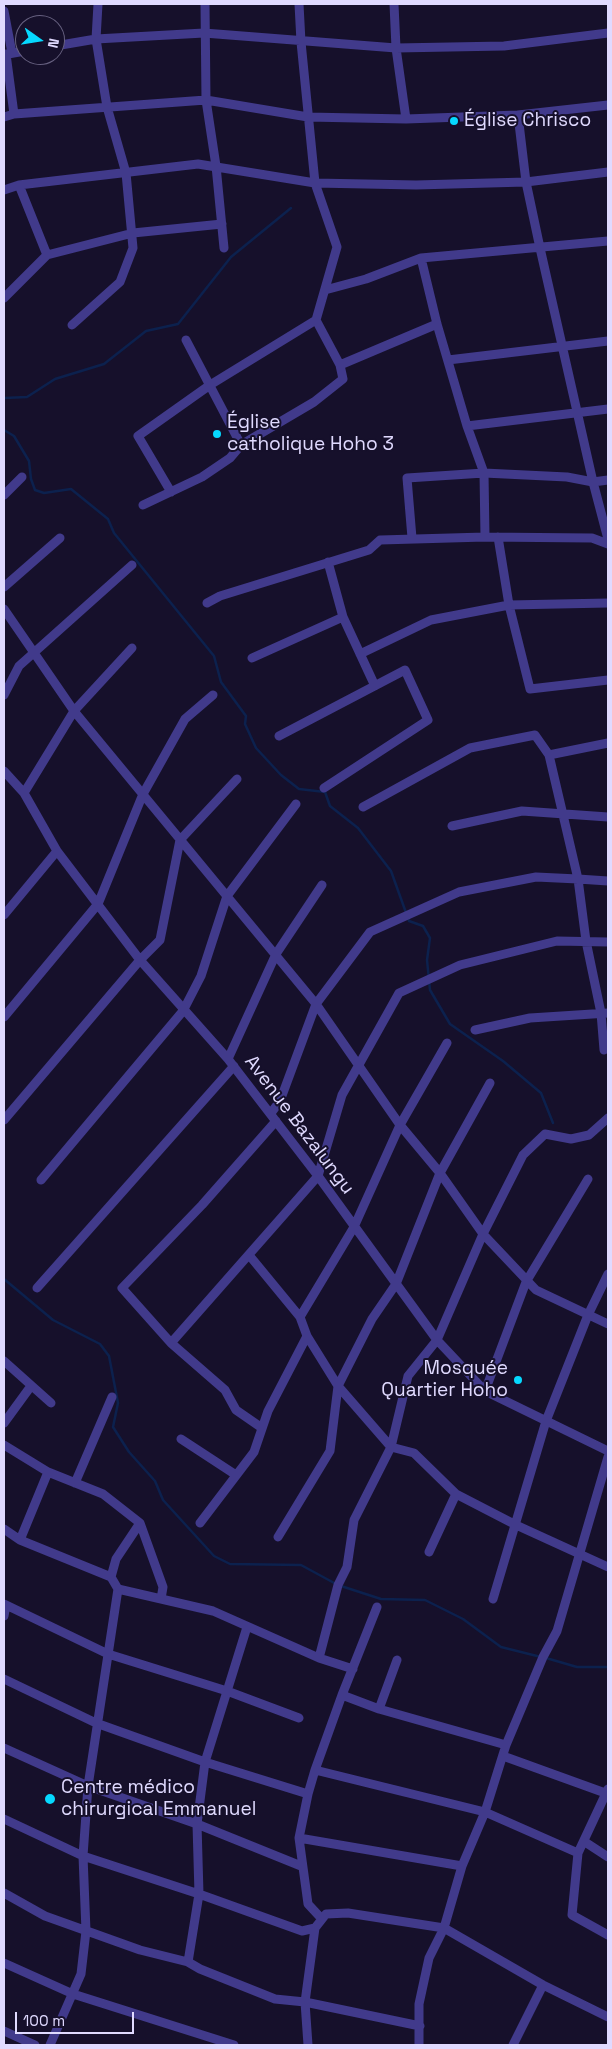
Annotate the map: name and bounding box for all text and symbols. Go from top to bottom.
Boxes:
north arrow [15,15,65,65]
text: N [44,37,63,50]
place label: Église Chrisco [464,110,591,132]
marker: Église Chrisco [448,115,460,127]
place label: Église catholique Hoho 3 [227,412,394,456]
marker: Église catholique Hoho 3 [211,428,223,440]
street label: Avenue Bazalungu [239,1051,359,1199]
place label: Mosquée Quartier Hoho [381,1358,508,1402]
marker: Mosquée Quartier Hoho [512,1374,524,1386]
place label: Centre médico chirurgical Emmanuel [61,1777,256,1821]
marker: Centre médico chirurgical Emmanuel [43,1792,57,1806]
scale bar [18,2002,136,2034]
text: 100 m [23,2011,65,2030]

